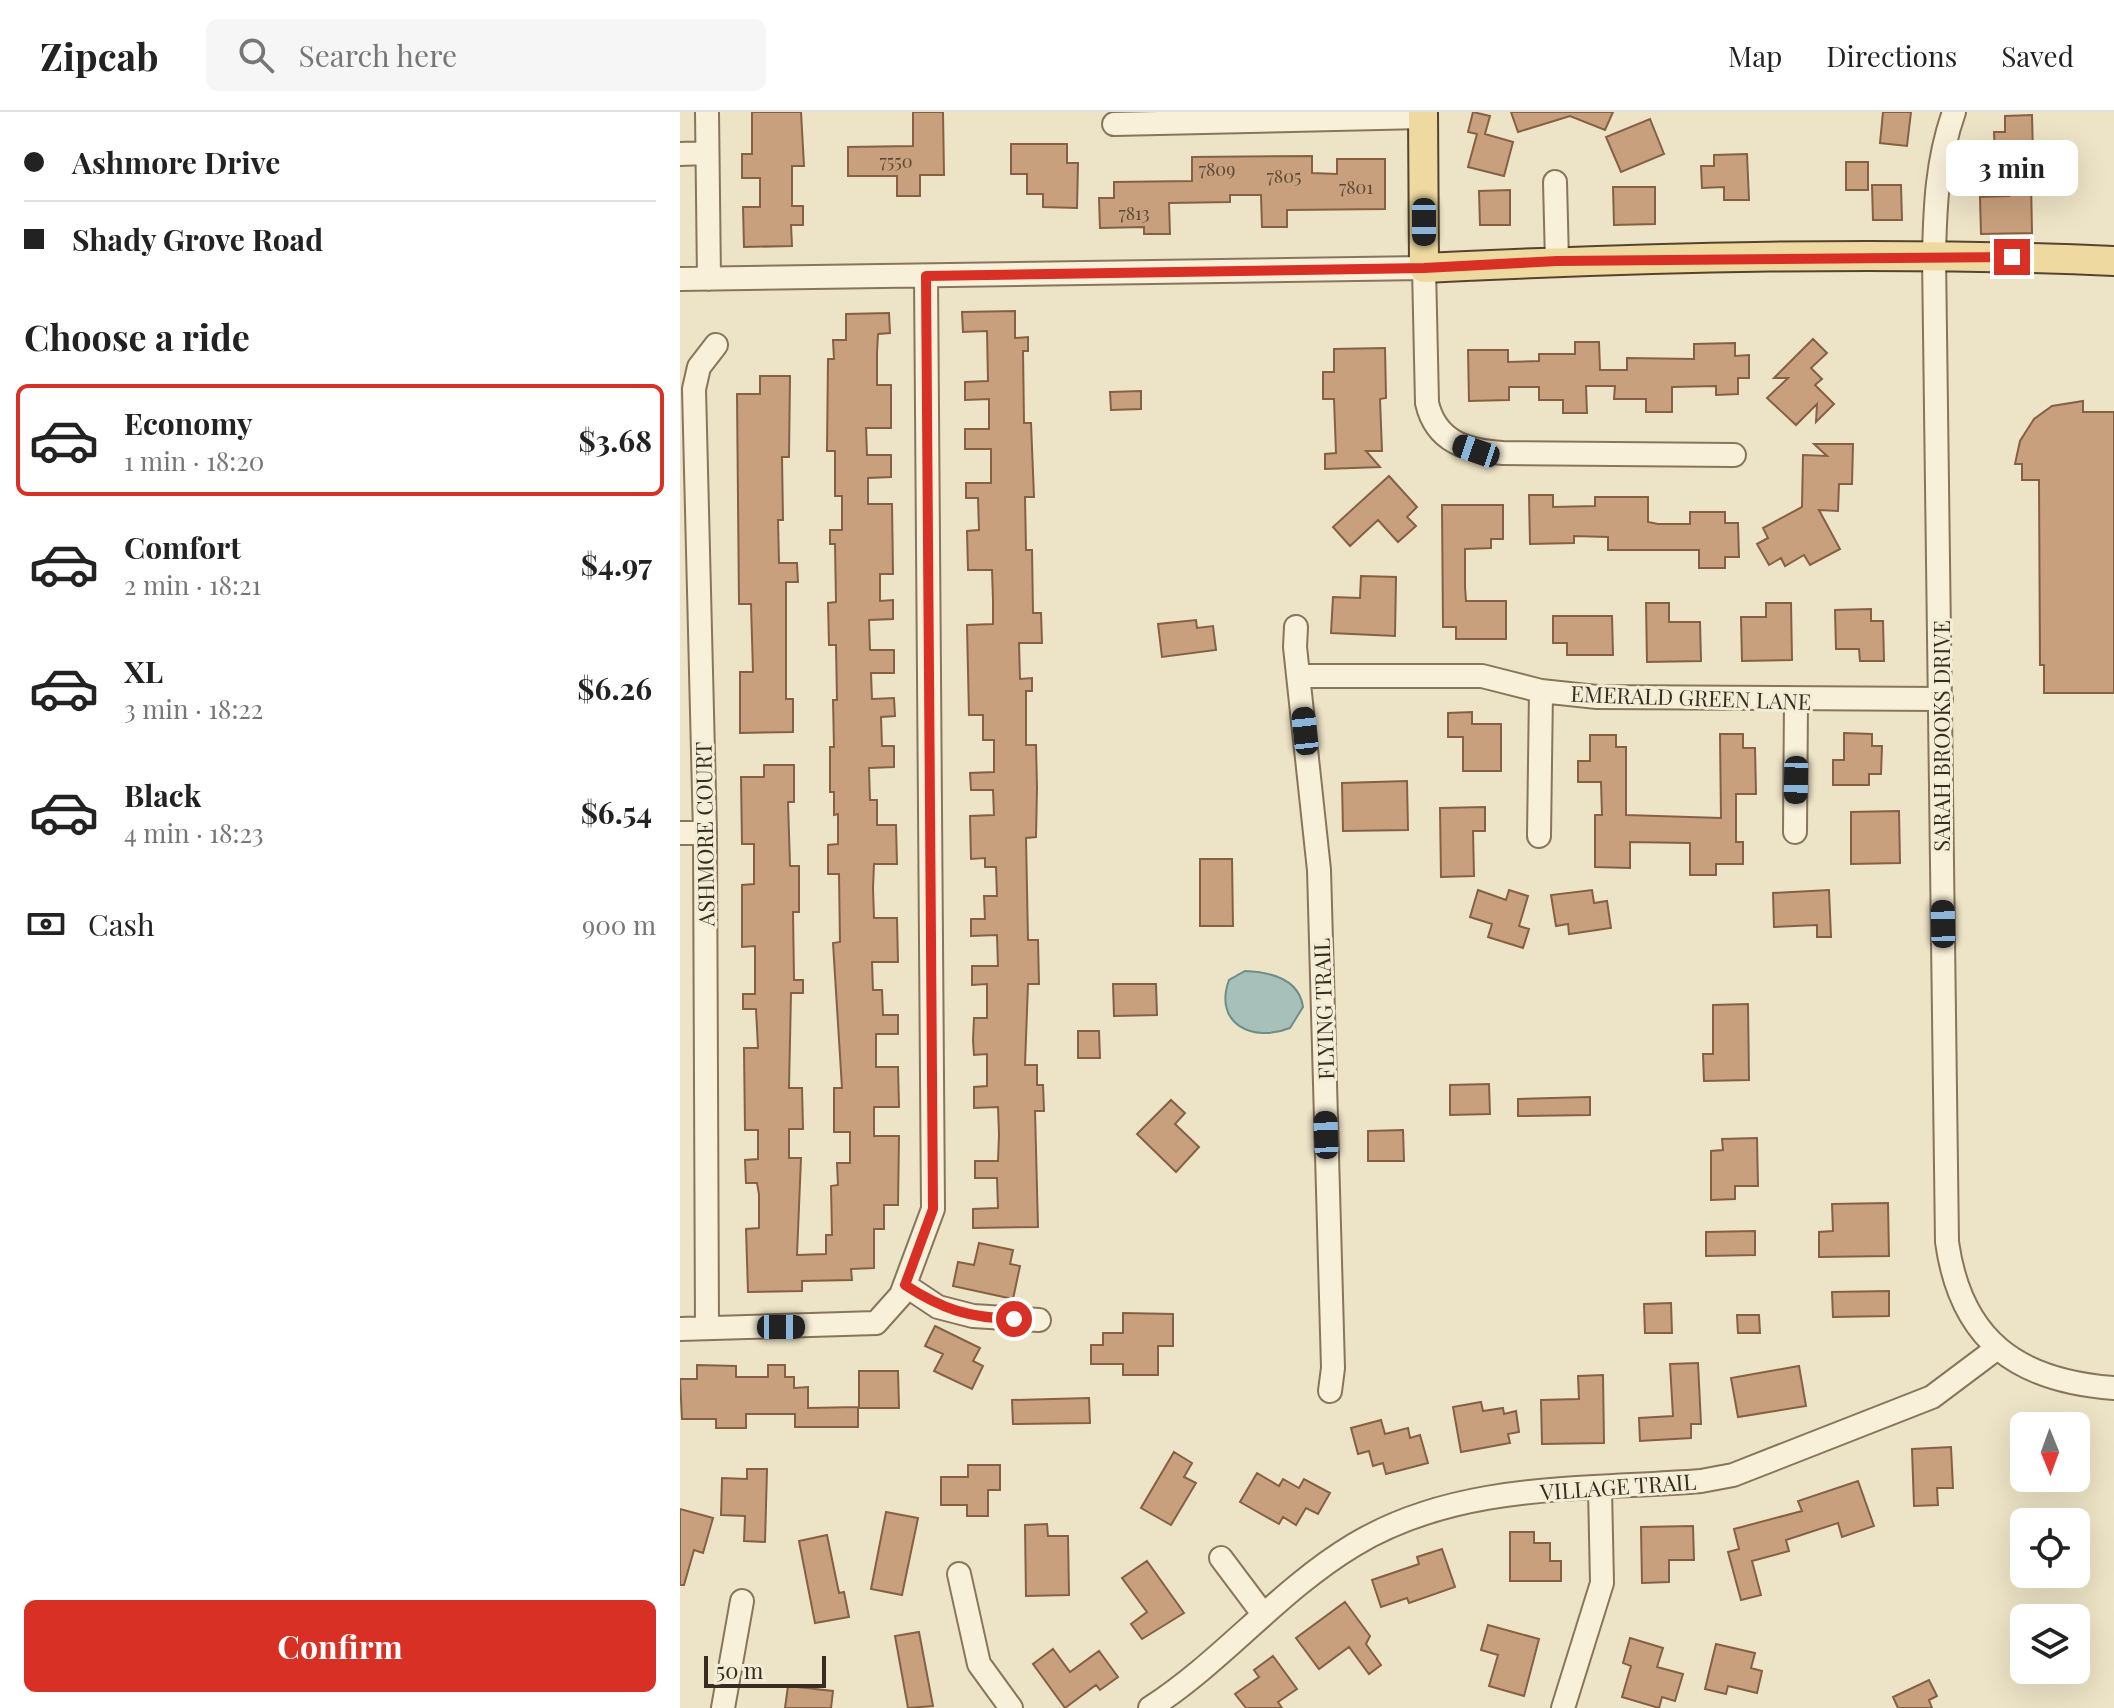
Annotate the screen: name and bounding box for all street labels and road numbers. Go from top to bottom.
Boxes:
street label: SARAH BROOKS DRIVE [1926,620,1956,852]
street label: EMERALD GREEN LANE [1570,678,1812,716]
street label: ASHMORE COURT [687,741,721,928]
street label: FLYING TRAIL [1306,938,1340,1080]
street label: VILLAGE TRAIL [1538,1466,1697,1506]

